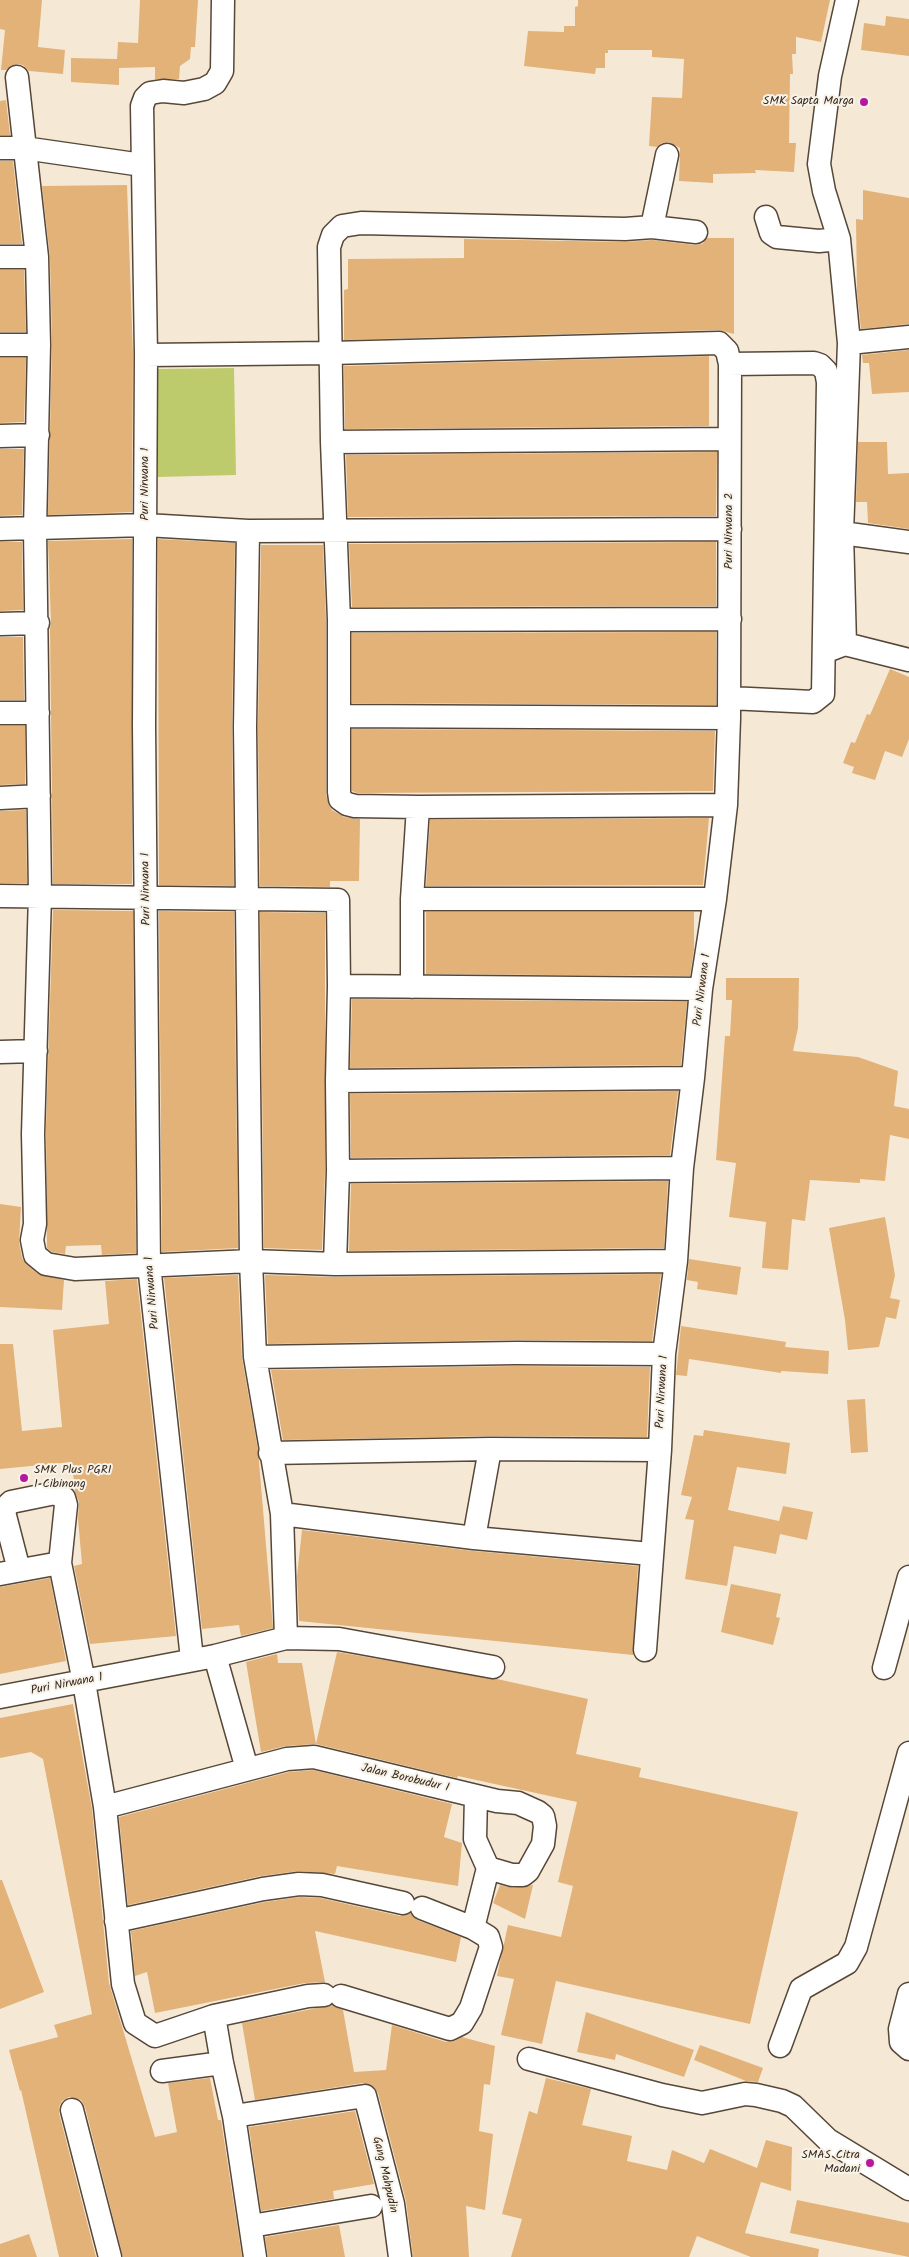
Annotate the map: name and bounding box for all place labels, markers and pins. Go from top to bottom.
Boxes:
place label: SMK Sapta Marga [763,95,854,109]
marker: SMK Sapta Marga [858,96,870,108]
place label: SMK Plus PGRI 1 Cibinong [34,1464,111,1492]
marker: SMK Plus PGRI 1 Cibinong [18,1472,30,1484]
place label: SMAS Citra Madani [801,2149,860,2177]
marker: SMAS Citra Madani [864,2157,876,2169]

